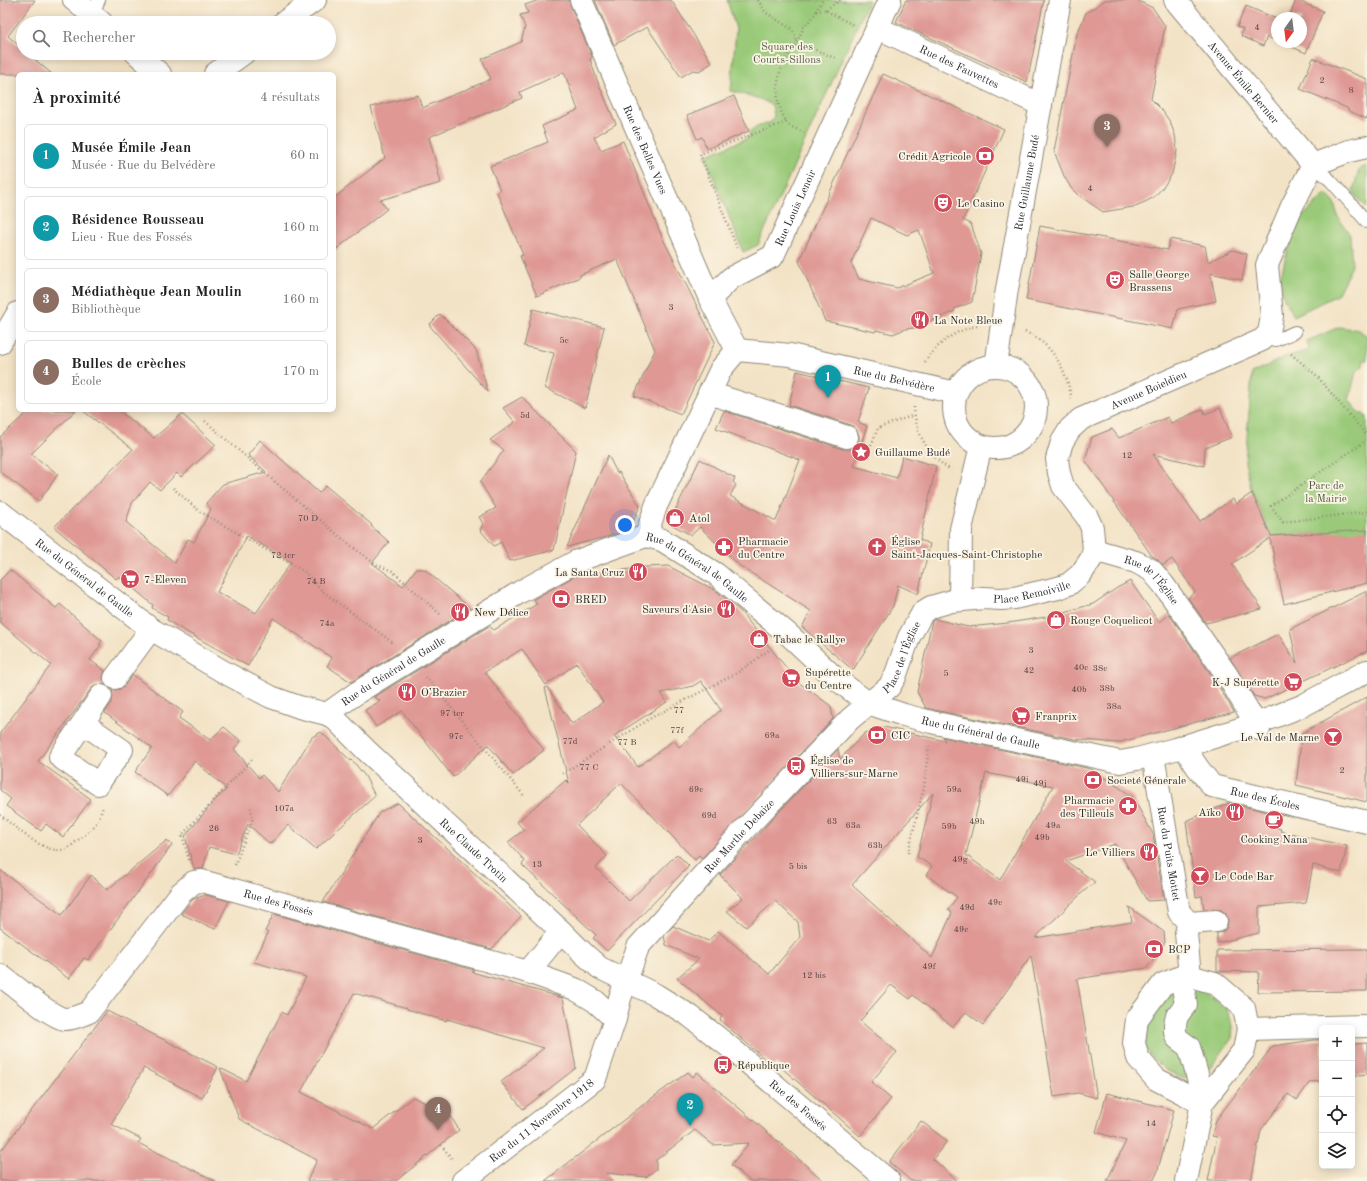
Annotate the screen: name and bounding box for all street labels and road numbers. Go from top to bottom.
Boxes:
street label: Avenue Émile Bernier [1205,40,1280,127]
street label: Rue des Fauvettes [917,44,1000,91]
street label: Rue des Belles Vues [620,104,668,197]
street label: Rue Guillaume Budé [1014,134,1042,232]
street label: Rue Louis Lenoir [774,168,819,248]
street label: Rue du Belvédère [852,366,935,395]
street label: Avenue Boieldieu [1109,370,1189,412]
street label: Rue du Général de Gaulle [644,532,750,605]
street label: Rue du Général de Gaulle [33,537,135,620]
street label: Rue de l'Église [1122,555,1180,607]
street label: Place Remoiville [992,580,1072,606]
street label: Place de l'Église [881,620,924,696]
street label: Rue du Général de Gaulle [340,635,448,709]
street label: Rue du Général de Gaulle [920,716,1041,752]
street label: Rue des Écoles [1229,786,1301,813]
street label: Rue Marthe Debaize [703,798,777,876]
street label: Rue du Puits Mottet [1155,806,1181,902]
street label: Rue Claude Trotin [437,817,509,885]
street label: Rue des Fossés [242,889,315,919]
street label: Rue du 11 Novembre 1918 [488,1078,597,1165]
street label: Rue des Fossés [766,1079,829,1134]

